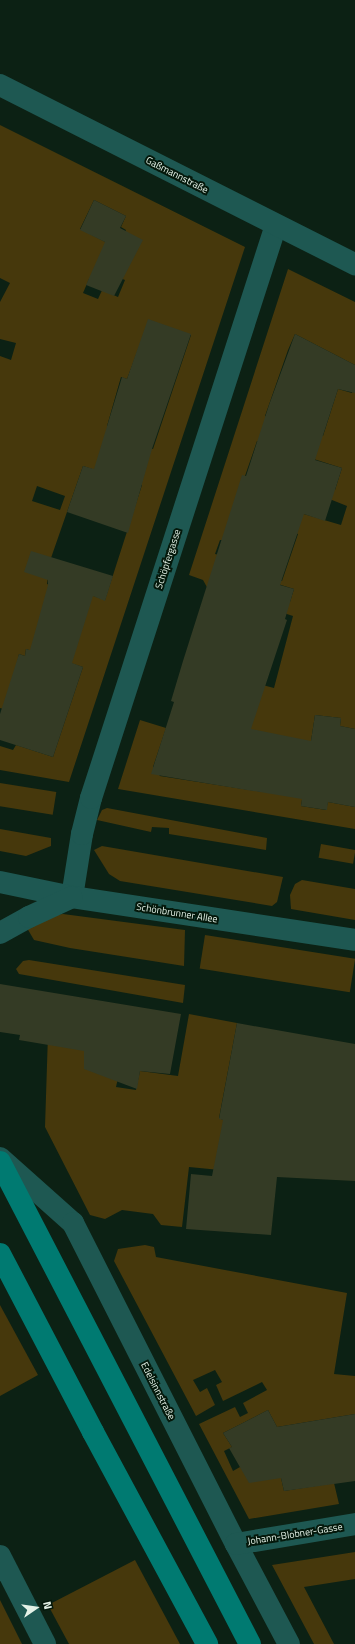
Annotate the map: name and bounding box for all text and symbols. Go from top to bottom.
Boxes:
street label: Gaßmannstraße [144,154,210,196]
street label: Schöpfergasse [153,528,183,590]
street label: Schönbrunner Allee [136,901,218,925]
street label: Edelsinnstraße [138,1360,178,1422]
street label: Johann-Blobner-Gasse [247,1521,343,1547]
north arrow [16,1588,56,1628]
text: N [39,1600,56,1611]

